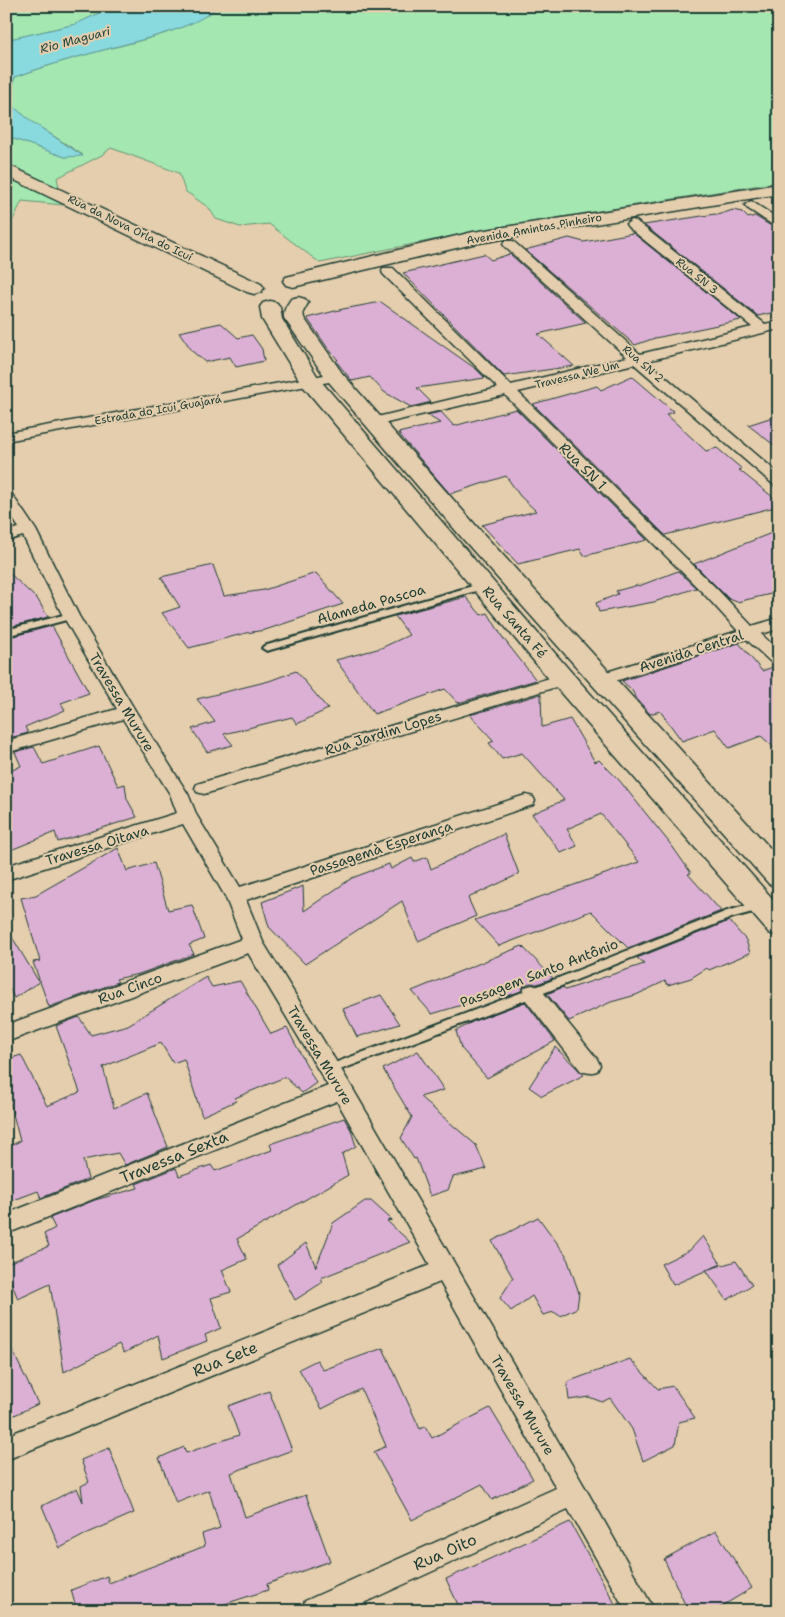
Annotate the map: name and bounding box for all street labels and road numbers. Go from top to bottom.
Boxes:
street label: Rua da Nova Orla do Icuí [65,191,195,265]
street label: Avenida Amintas Pinheiro [465,210,603,248]
street label: Rua SN 3 [673,254,721,298]
street label: Rua SN 2 [619,342,667,386]
street label: Travessa We Um [533,357,621,393]
street label: Estrada do Icuí Guajará [93,391,223,429]
street label: Rua SN 1 [556,439,610,493]
street label: Alameda Pascoa [315,580,428,628]
street label: Rua Santa Fé [479,582,551,662]
street label: Avenida Central [637,625,746,676]
street label: Travessa Murure [85,649,159,755]
street label: Rua Jardim Lopes [322,707,444,759]
street label: Passagemà Esperança [307,816,455,880]
street label: Travessa Oitava [43,821,151,869]
street label: Passagem Santo Antônio [457,934,621,1012]
street label: Rua Cinco [96,968,164,1008]
street label: Travessa Murure [283,1002,357,1108]
street label: Travessa Sexta [117,1126,231,1188]
street label: Rua Sete [189,1336,261,1382]
street label: Travessa Murure [487,1352,559,1458]
street label: Rua Oito [410,1529,480,1575]

